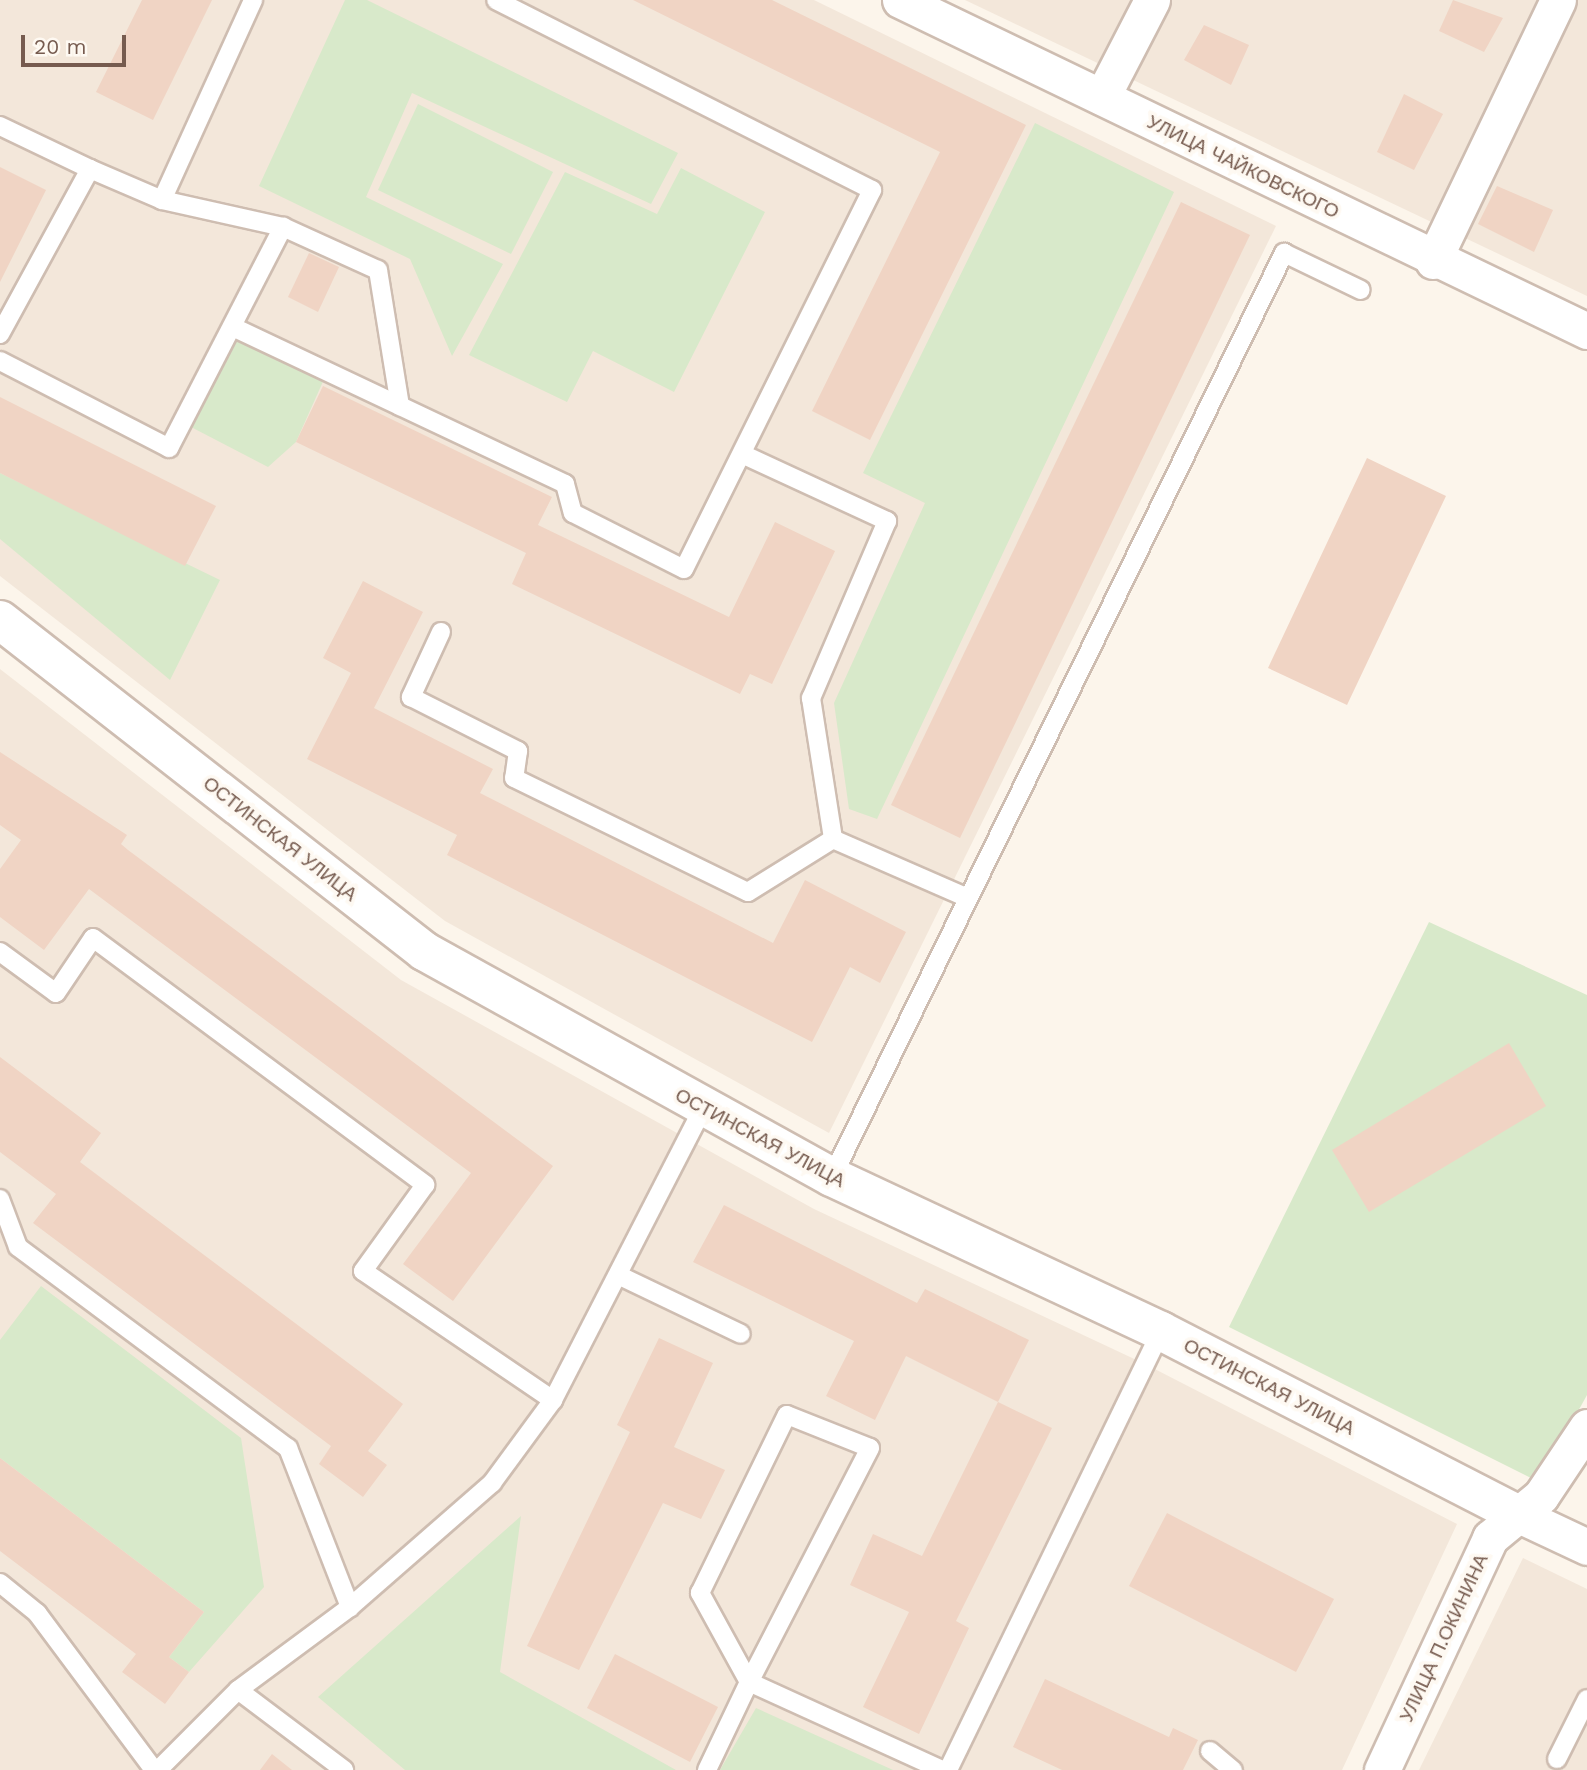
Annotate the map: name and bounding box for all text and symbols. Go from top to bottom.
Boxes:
scale bar [24,21,130,65]
text: 20 m [34,34,86,59]
street label: УЛИЦА ЧАЙКОВСКОГО [1143,111,1343,223]
street label: ОСТИНСКАЯ УЛИЦА [199,772,361,906]
street label: ОСТИНСКАЯ УЛИЦА [671,1084,849,1192]
street label: ОСТИНСКАЯ УЛИЦА [1180,1334,1358,1440]
street label: УЛИЦА П.ОКИНИНА [1395,1550,1493,1726]

